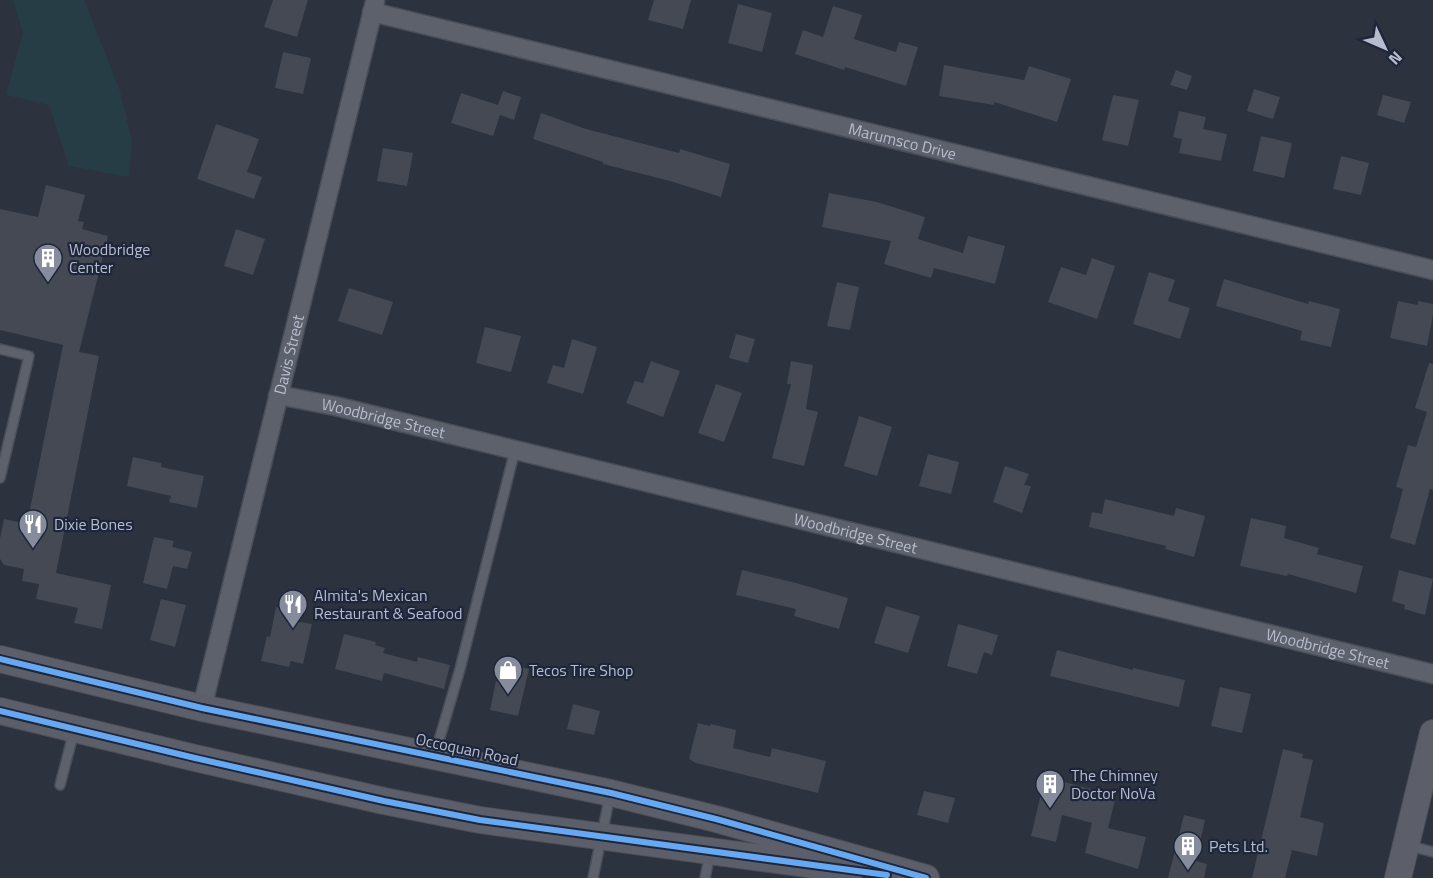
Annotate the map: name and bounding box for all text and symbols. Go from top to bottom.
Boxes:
north arrow [1355,18,1415,78]
text: N [1383,46,1408,71]
street label: Marumsco Drive [846,116,959,166]
place label: Woodbridge Center [69,237,150,279]
building icon: Woodbridge Center [32,242,64,284]
street label: Davis Street [267,312,310,397]
street label: Woodbridge Street [320,392,448,445]
street label: Woodbridge Street [791,506,920,560]
restaurant icon: Dixie Bones [17,508,49,550]
place label: Dixie Bones [54,512,133,536]
place label: Almita's Mexican Restaurant & Seafood [314,583,462,625]
restaurant icon: Almita's Mexican Restaurant & Seafood [277,588,309,630]
street label: Woodbridge Street [1264,622,1392,675]
shop icon: Tecos Tire Shop [492,654,524,696]
place label: Tecos Tire Shop [529,658,633,682]
street label: Occoquan Road [413,726,521,772]
place label: The Chimney Doctor NoVa [1071,763,1158,805]
building icon: The Chimney Doctor NoVa [1034,768,1066,810]
building icon: Pets Ltd. [1172,830,1204,872]
place label: Pets Ltd. [1209,834,1268,858]

